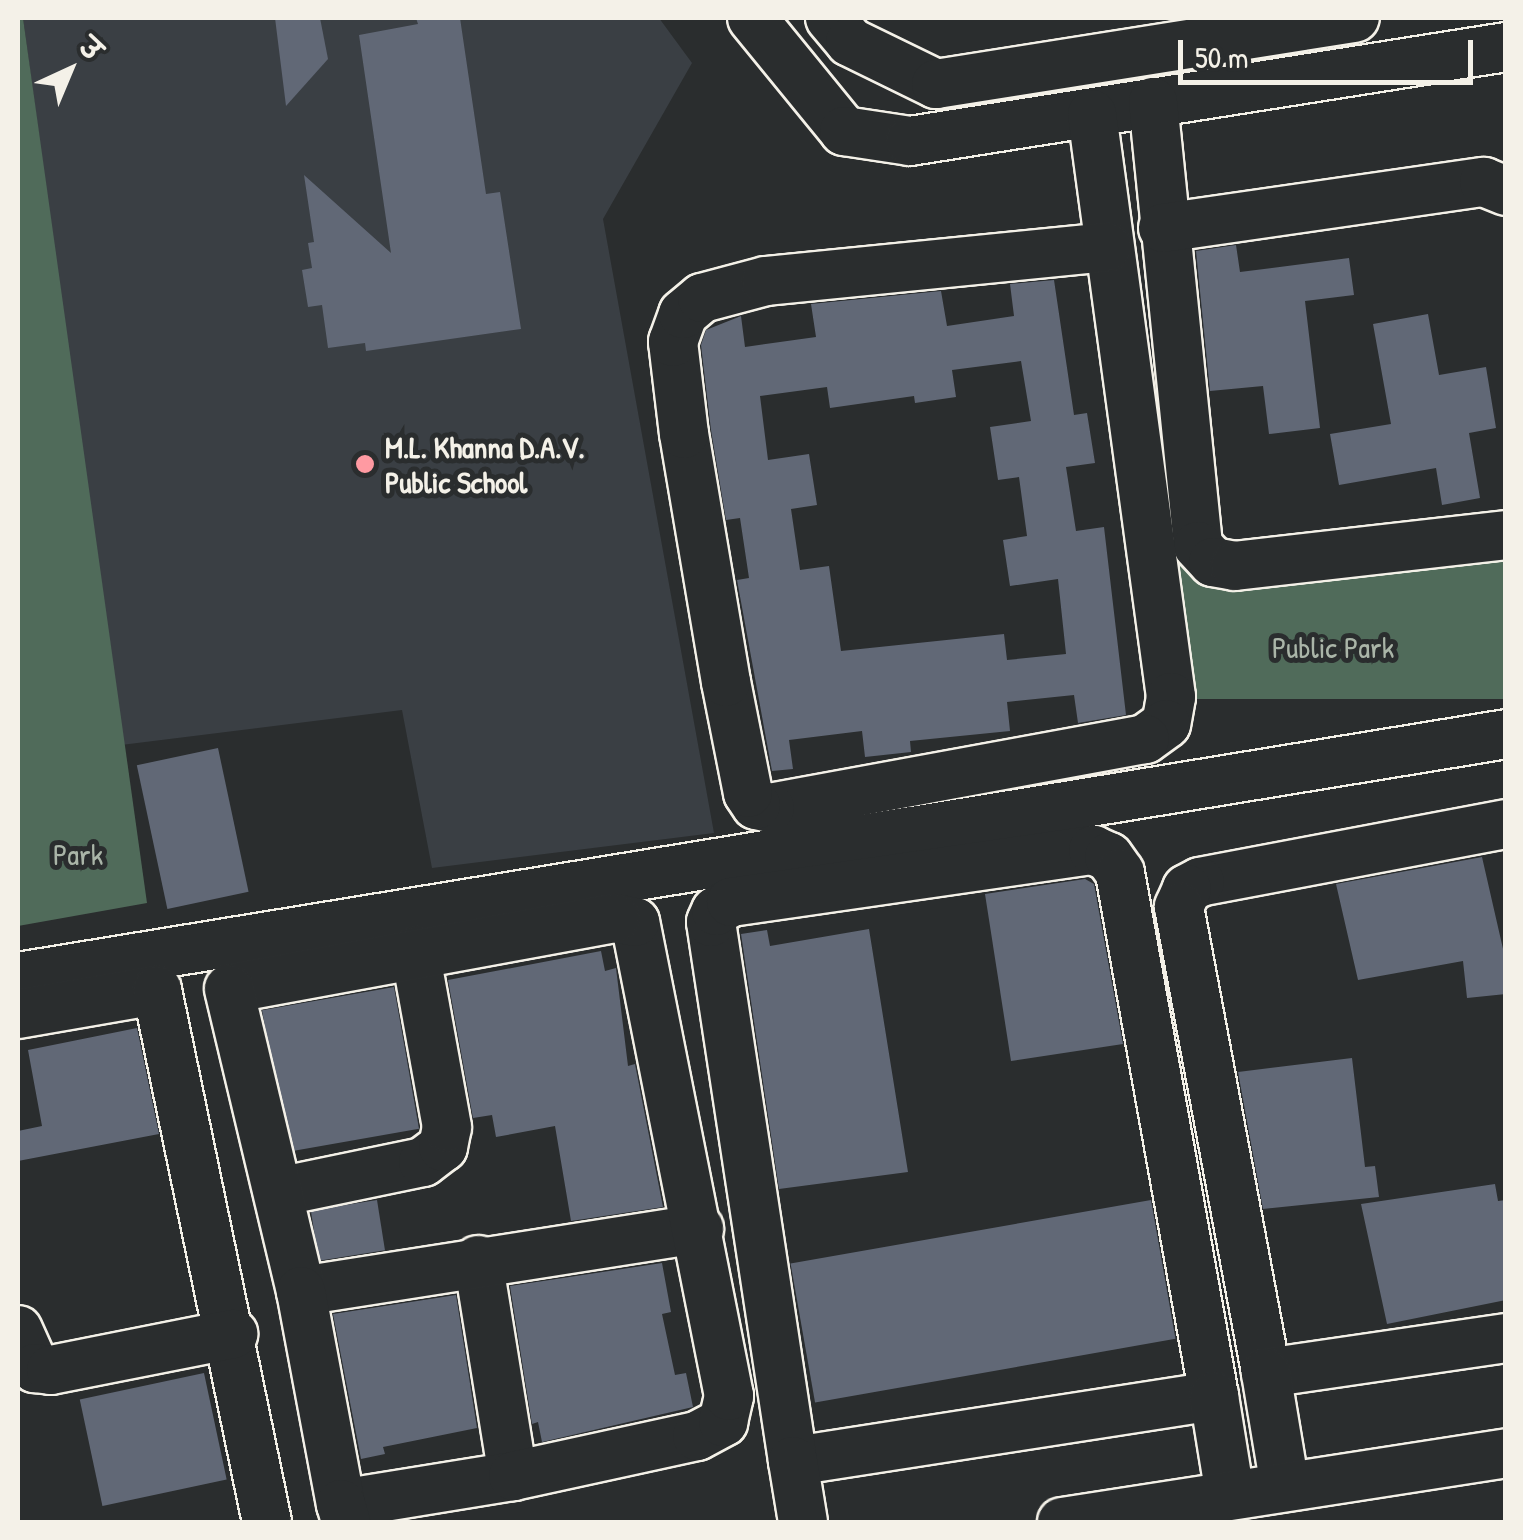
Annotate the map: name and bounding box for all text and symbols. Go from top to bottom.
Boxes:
north arrow [20,20,120,120]
scale bar [1183,20,1478,82]
text: उ [71,28,111,69]
text: 50 m [1195,37,1248,77]
place label: M.L. Khanna D.A.V. Public School [385,429,585,500]
marker: M.L. Khanna D.A.V. Public School [354,453,376,475]
park label: Public Park [1272,629,1394,665]
park label: Park [53,836,103,872]

